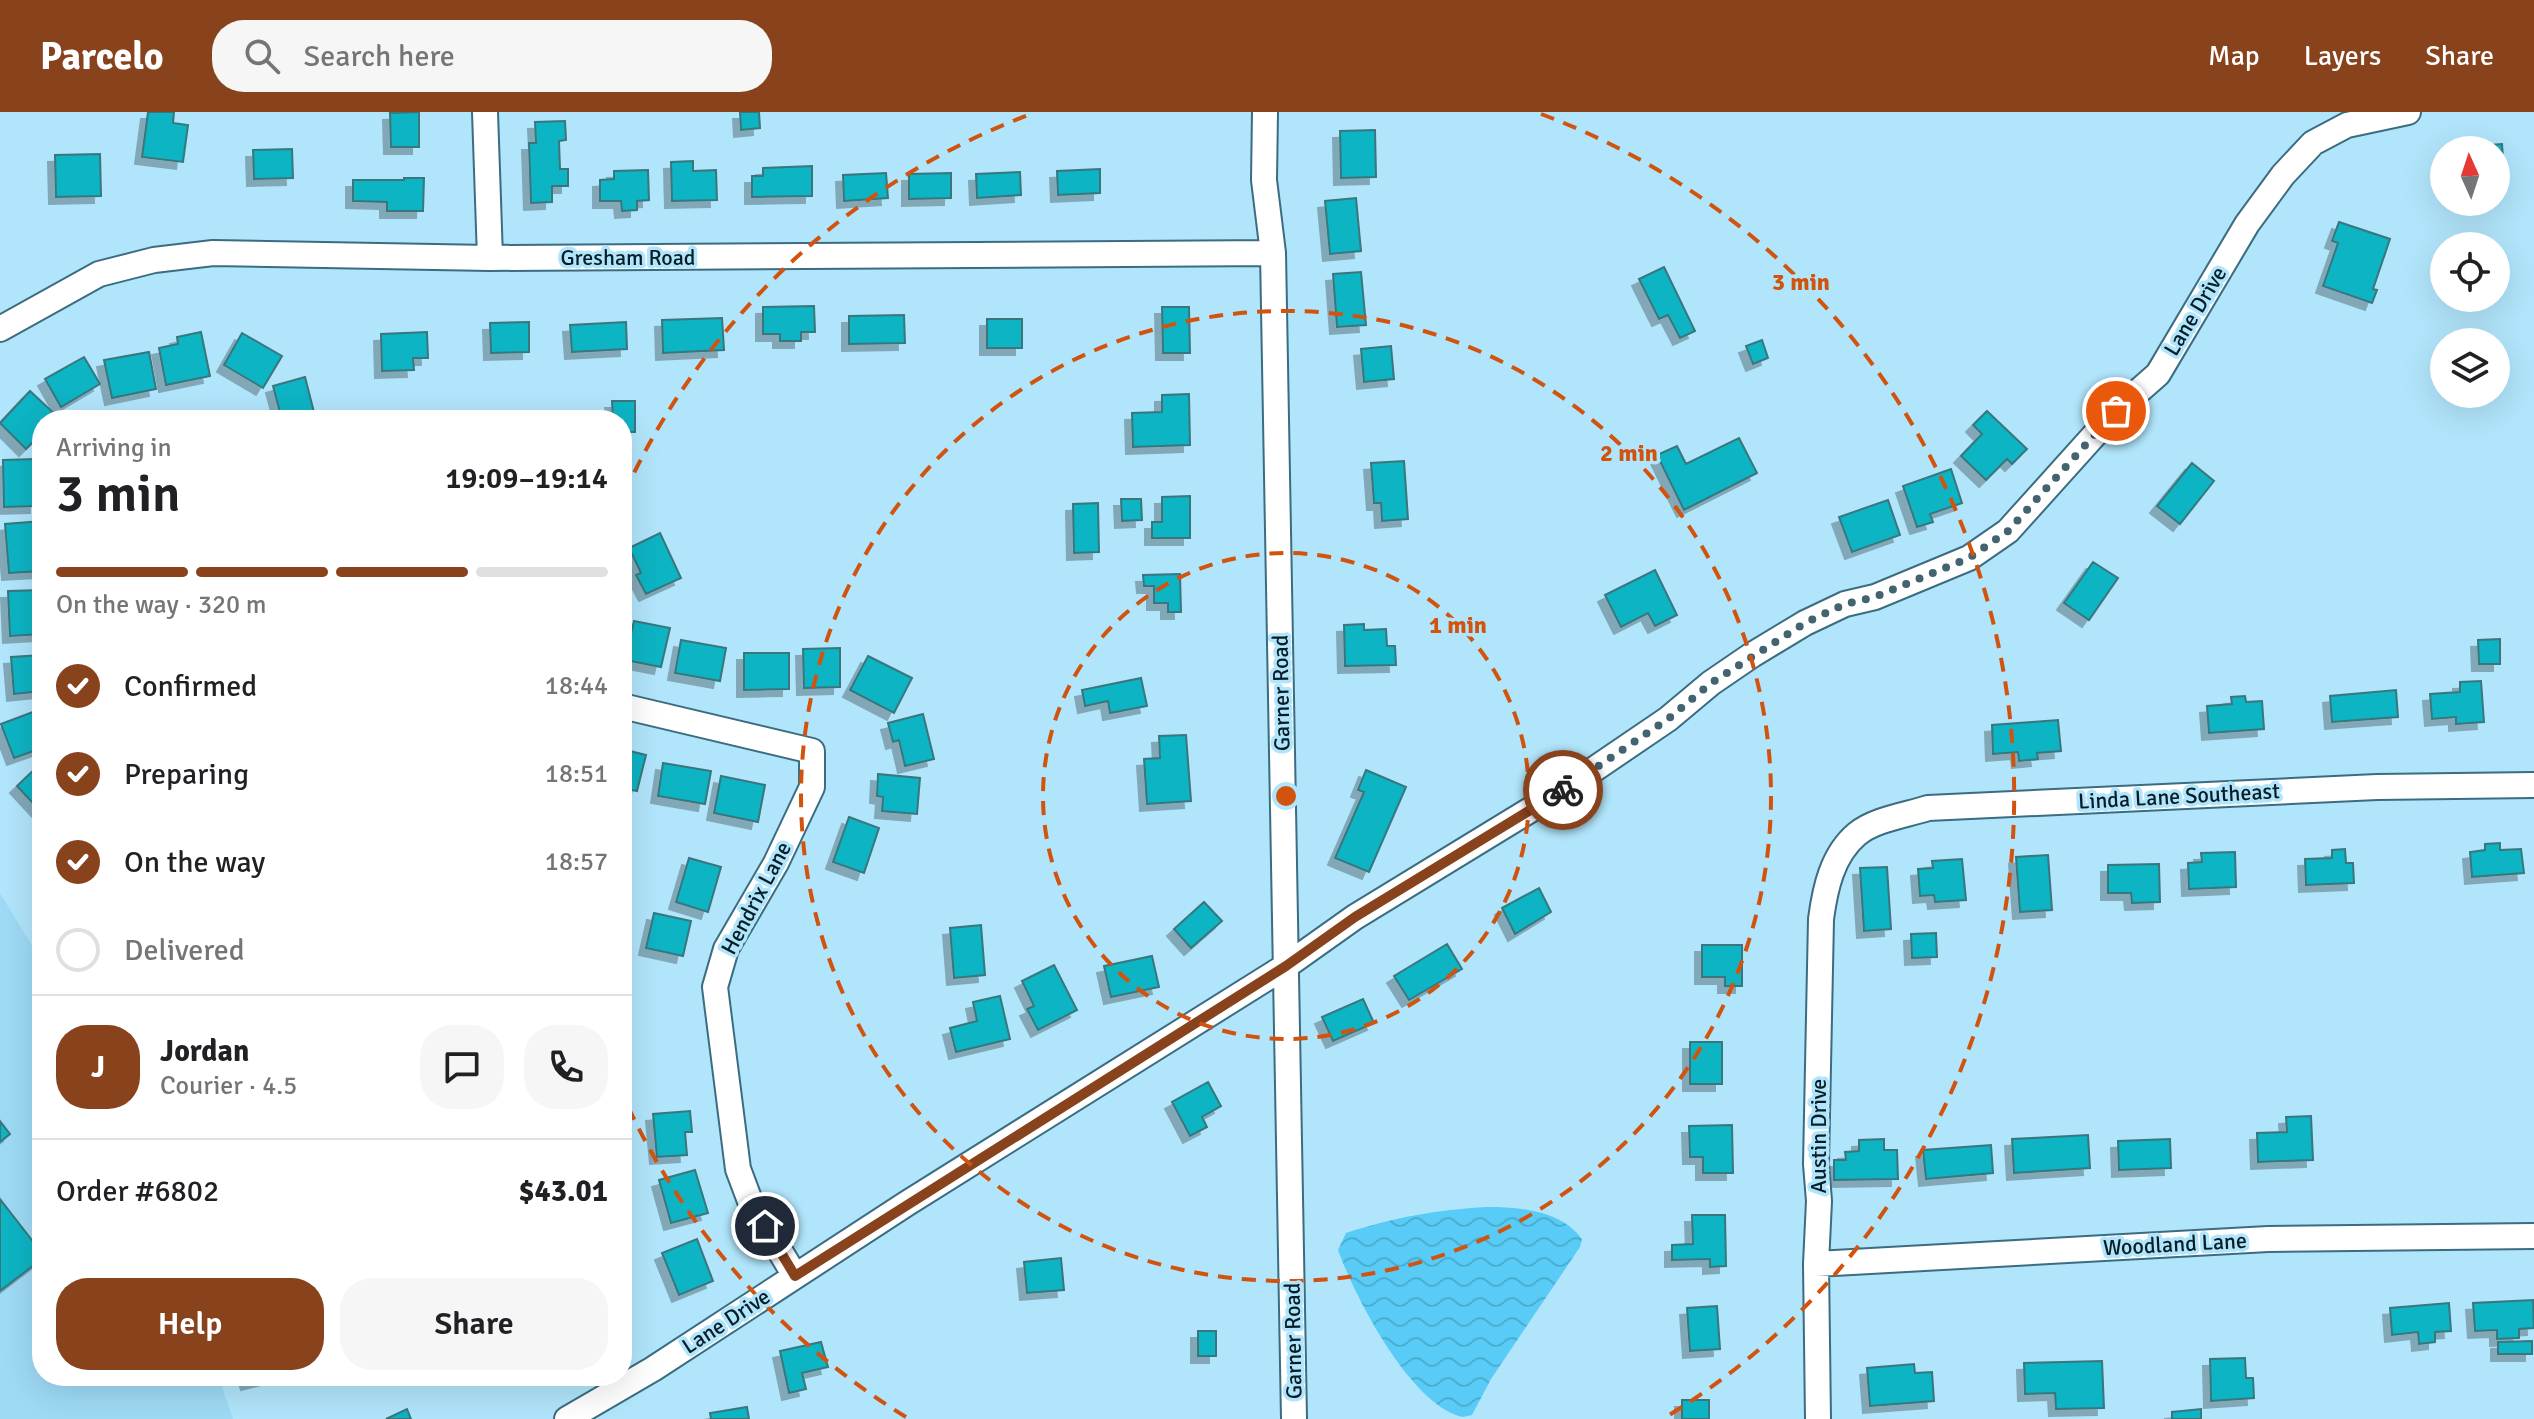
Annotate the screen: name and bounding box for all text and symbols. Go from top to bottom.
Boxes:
search box [212,20,772,92]
text: Parcelo [40,33,164,80]
icon: search [240,34,284,78]
text: Search here [304,38,455,75]
text: Map [2208,39,2260,73]
text: Layers [2304,39,2381,73]
text: Share [2425,39,2494,73]
north arrow [2430,136,2510,216]
map controls [2430,136,2510,408]
button: locate [2430,232,2510,312]
street label: Gresham Road [560,244,696,271]
street label: Lane Drive [2158,261,2232,361]
text: 3 min [1772,267,1830,297]
button: layers [2430,328,2510,408]
pin [2082,377,2150,445]
icon: bag [2094,389,2138,433]
text: Arriving in [56,432,172,464]
text: 2 min [1600,438,1658,468]
text: 19:09–19:14 [445,460,608,497]
text: 3 min [56,462,181,526]
text: On the way · 320 m [56,589,266,621]
text: 1 min [1429,610,1487,640]
street label: Garner Road [1266,635,1296,751]
icon: check [56,664,100,708]
text: Confirmed [124,668,257,705]
text: 18:44 [545,670,608,702]
courier [1523,750,1603,830]
icon: check [56,752,100,796]
text: Preparing [124,756,249,793]
text: 18:51 [545,758,608,790]
icon: bike [1541,768,1585,812]
street label: Linda Lane Southeast [2078,777,2281,815]
centre of rings [1272,782,1300,810]
street label: Hendrix Lane [715,837,797,959]
icon: check [56,840,100,884]
text: On the way [124,844,265,881]
text: 18:57 [545,846,608,878]
text: Delivered [124,932,245,969]
button: chat [420,1025,504,1109]
button: phone [524,1025,608,1109]
text: Jordan [160,1033,249,1070]
text: J [91,1049,105,1086]
text: Courier · 4.5 [160,1070,297,1102]
street label: Austin Drive [1805,1079,1832,1193]
text: Order #6802 [56,1173,219,1210]
text: $43.01 [518,1173,608,1210]
pin [731,1192,799,1260]
icon: home [743,1204,787,1248]
street label: Woodland Lane [2102,1227,2248,1261]
button: Help [56,1278,324,1370]
button: Share [340,1278,608,1370]
street label: Lane Drive [677,1283,775,1359]
street label: Garner Road [1278,1283,1308,1399]

